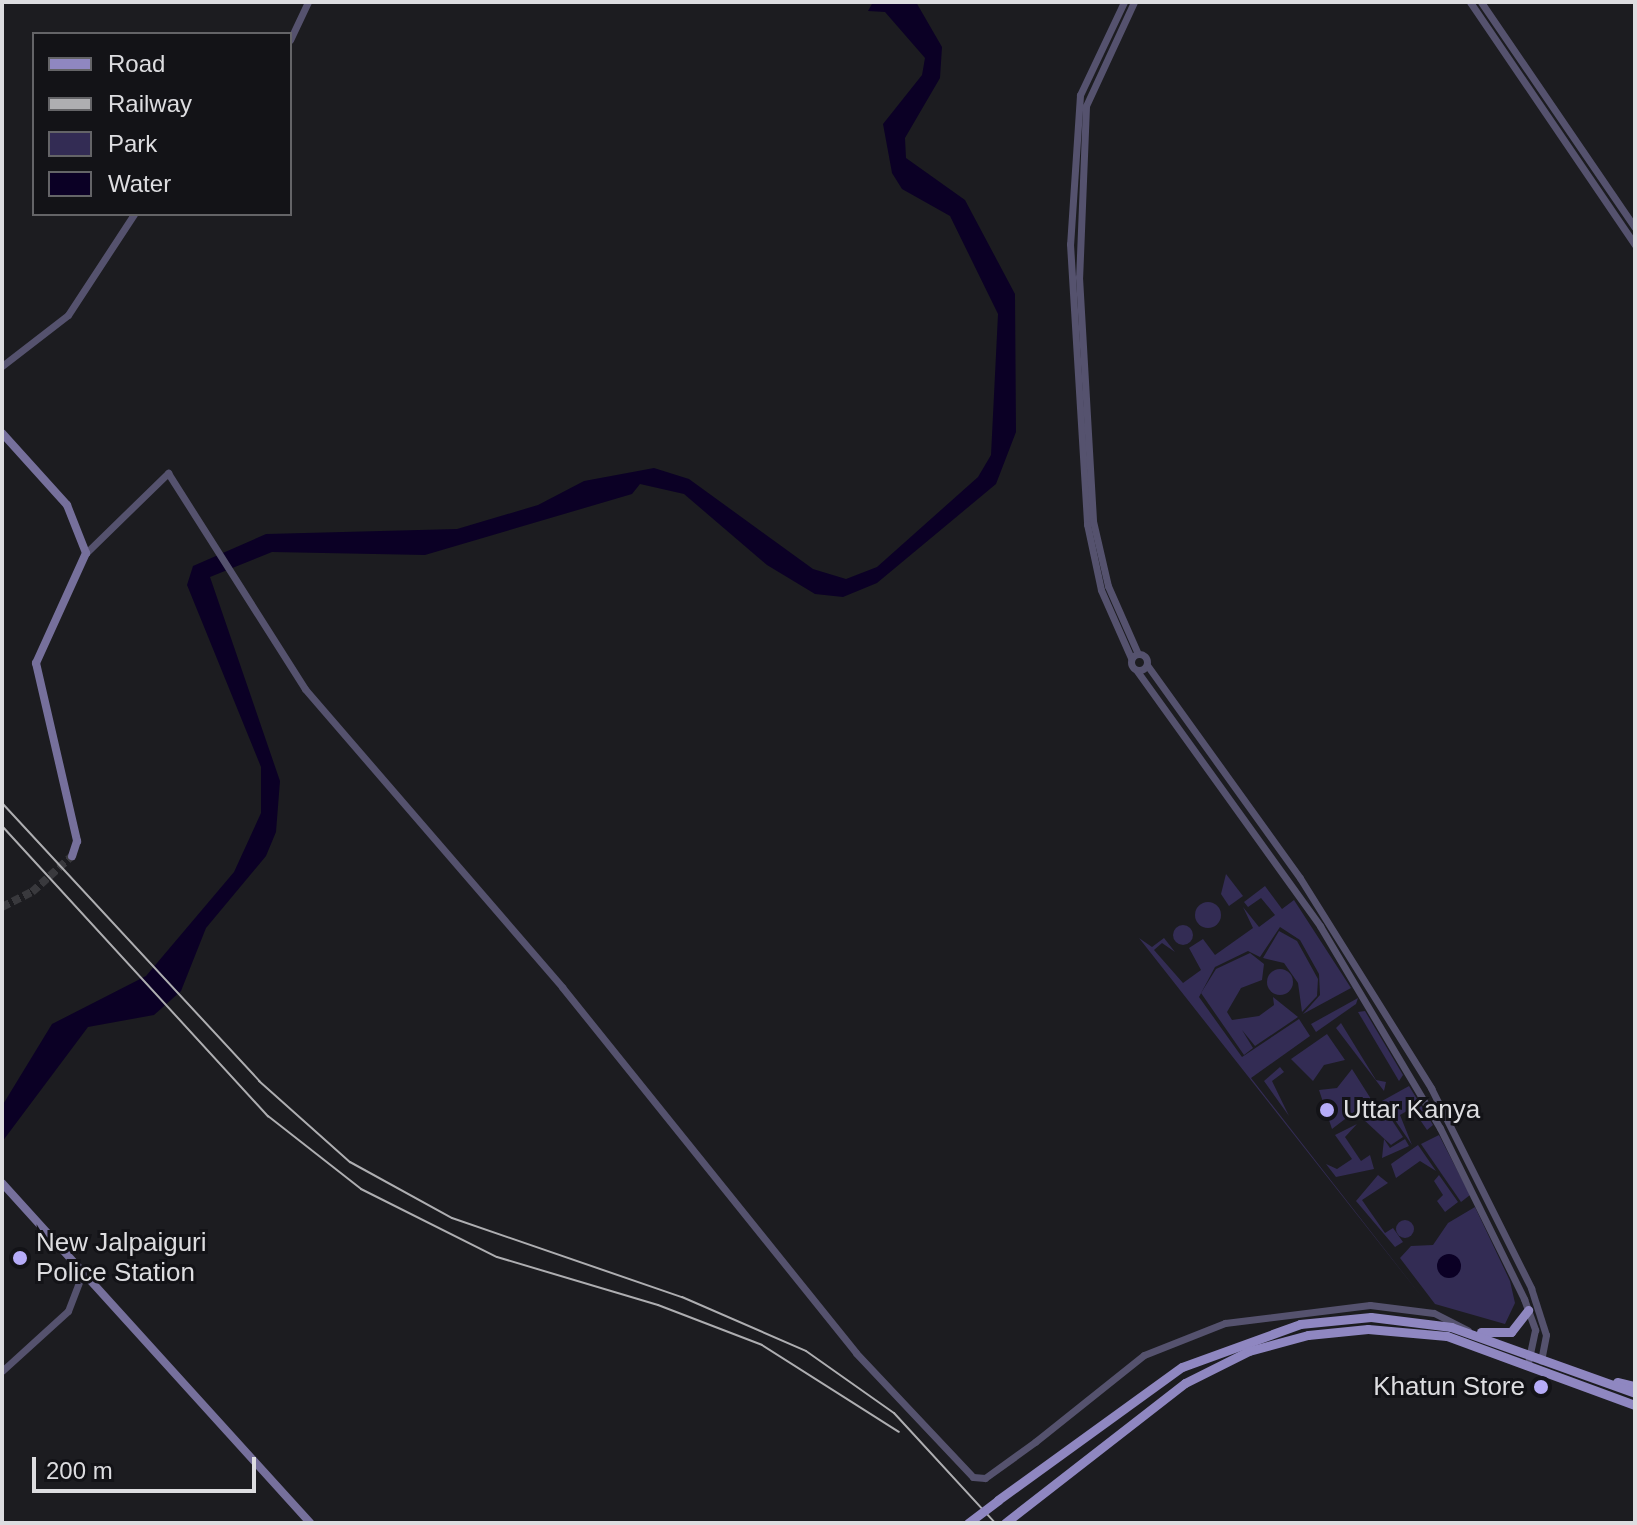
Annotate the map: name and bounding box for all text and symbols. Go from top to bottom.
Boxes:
legend [32,32,292,216]
text: Road [108,50,165,77]
text: Railway [108,90,192,117]
text: Park [108,130,157,157]
text: Water [108,170,171,197]
place label: Uttar Kanya [1343,1094,1480,1126]
marker: Uttar Kanya [1318,1101,1336,1119]
place label: New Jalpaiguri Police Station [36,1227,207,1288]
marker: New Jalpaiguri Police Station [11,1249,29,1267]
place label: Khatun Store [1373,1371,1525,1403]
marker: Khatun Store [1532,1378,1550,1396]
scale bar [36,1441,260,1491]
text: 200 m [46,1457,113,1484]

